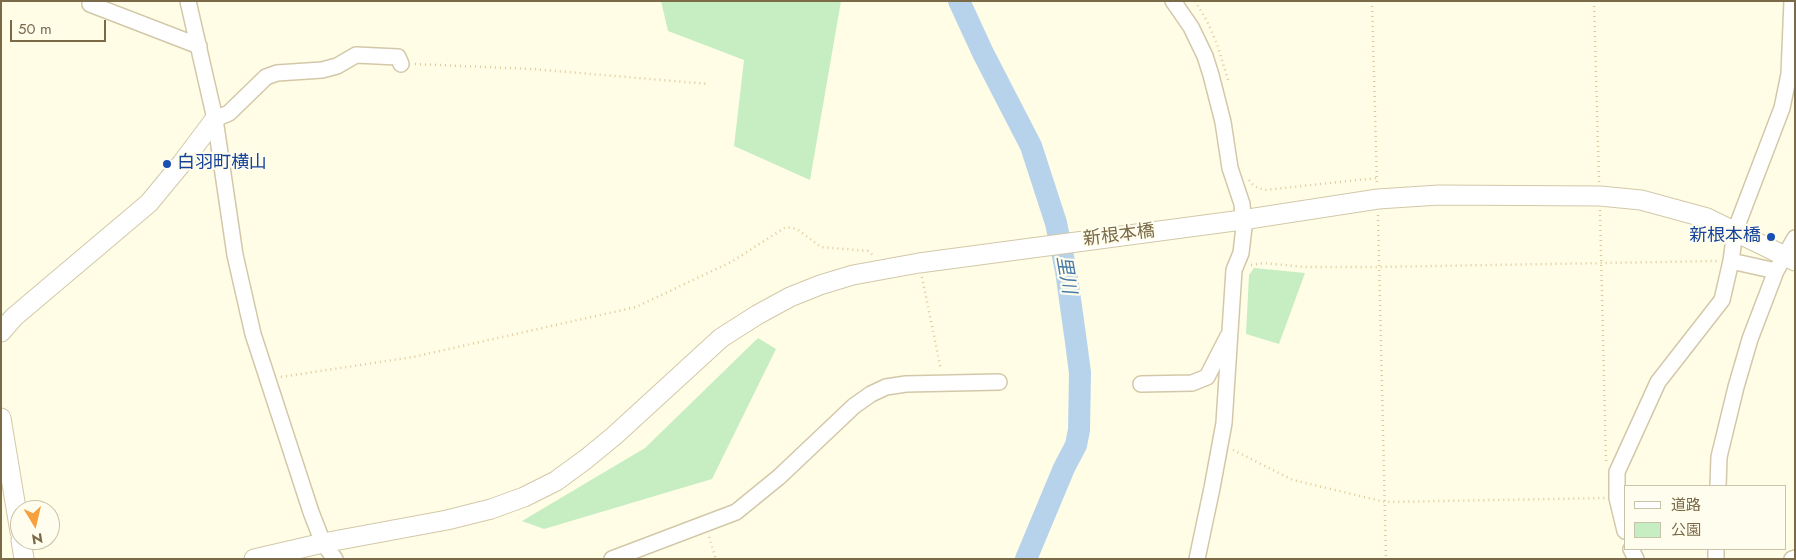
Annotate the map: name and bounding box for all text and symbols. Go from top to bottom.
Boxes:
scale bar [12,10,109,42]
text: 50 m [18,18,52,40]
place label: 白羽町横山 [177,153,267,175]
marker: 白羽町横山 [161,158,173,170]
street label: 新根本橋 [1082,221,1156,251]
place label: 新根本橋 [1689,226,1761,248]
marker: 新根本橋 [1765,231,1777,243]
water label: 里川 [1050,254,1080,296]
legend [1624,485,1786,550]
text: 道路 [1671,494,1701,516]
north arrow [10,500,60,550]
text: 公園 [1671,519,1701,541]
text: N [30,528,44,550]

